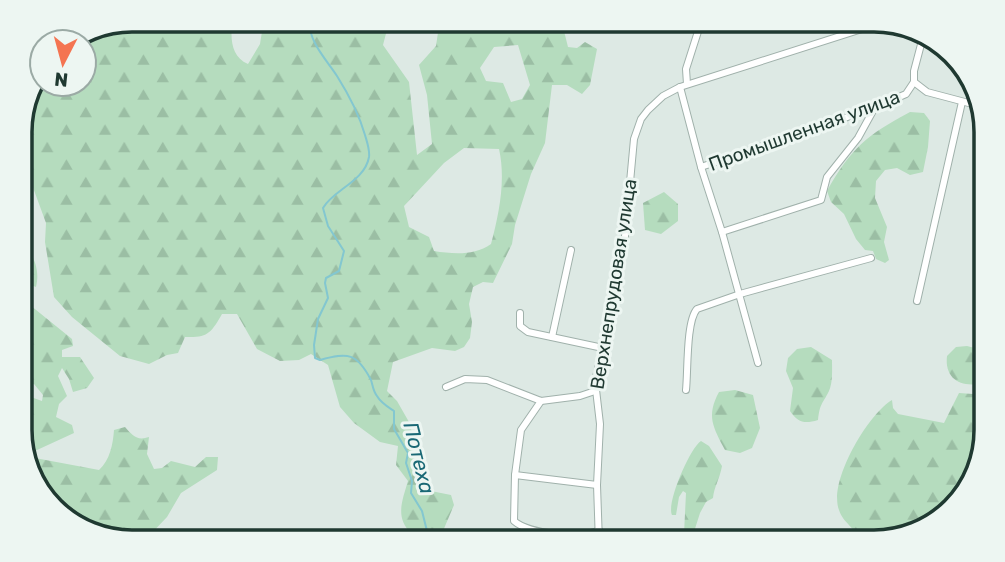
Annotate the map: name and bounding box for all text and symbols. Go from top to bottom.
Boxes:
north arrow [28,28,98,98]
text: N [53,67,69,92]
street label: Промышленная улица [705,85,903,176]
street label: Верхнепрудовая улица [585,177,641,391]
water label: Потеха [399,419,440,496]

